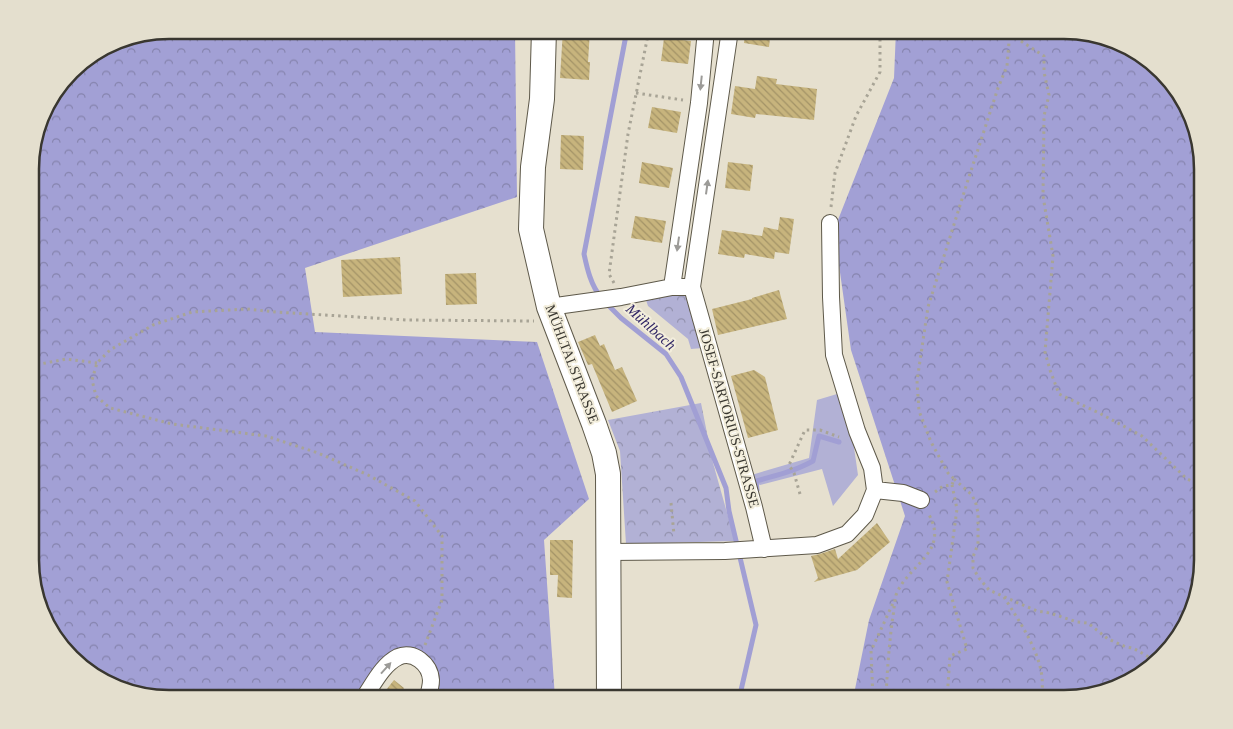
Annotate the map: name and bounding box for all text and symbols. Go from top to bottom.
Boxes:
one-way arrow [697,75,705,91]
one-way arrow [703,179,711,195]
one-way arrow [674,236,682,252]
water label: Mühlbach [622,300,679,353]
street label: MÜHLTALSTRASSE [542,302,603,425]
street label: JOSEF-SARTORIUS-STRASSE [696,327,762,509]
one-way arrow [380,662,392,674]

